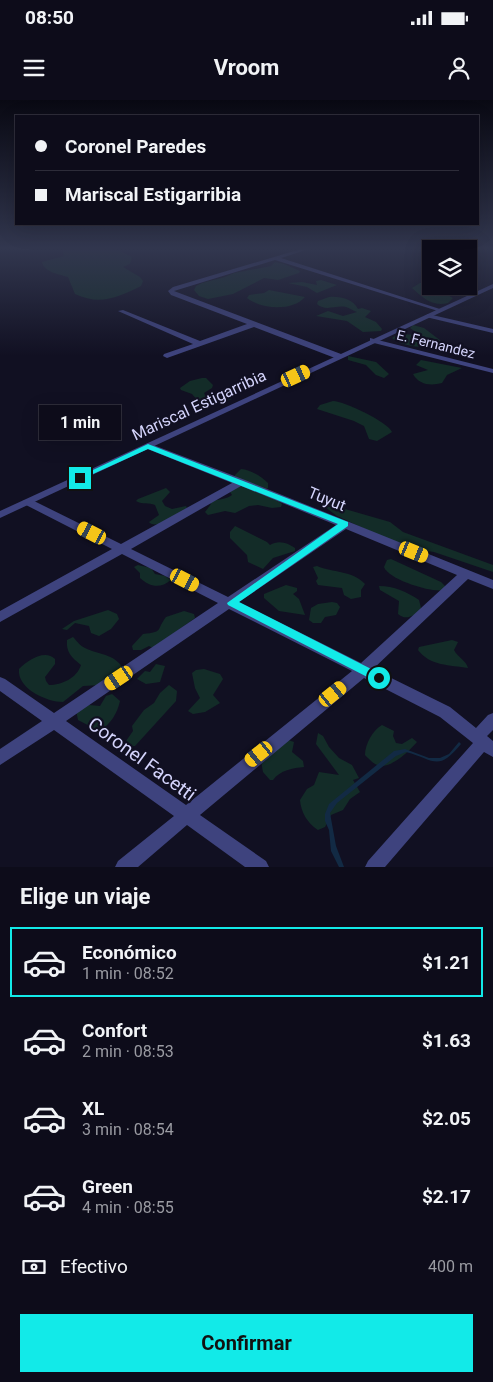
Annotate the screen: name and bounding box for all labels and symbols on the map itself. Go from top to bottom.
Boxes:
street label: E. Fernandez [395,327,477,361]
car [279,363,312,389]
street label: Mariscal Estigarribia [129,366,269,444]
callout: 1 min [39,406,121,440]
route end [69,467,91,489]
street label: Tuyut [305,483,349,515]
car [75,520,108,546]
car [397,539,430,565]
car [168,567,201,593]
car [102,663,135,693]
route start [368,667,390,689]
car [316,679,349,709]
street label: Coronel Facetti [84,712,200,806]
car [242,739,275,769]

